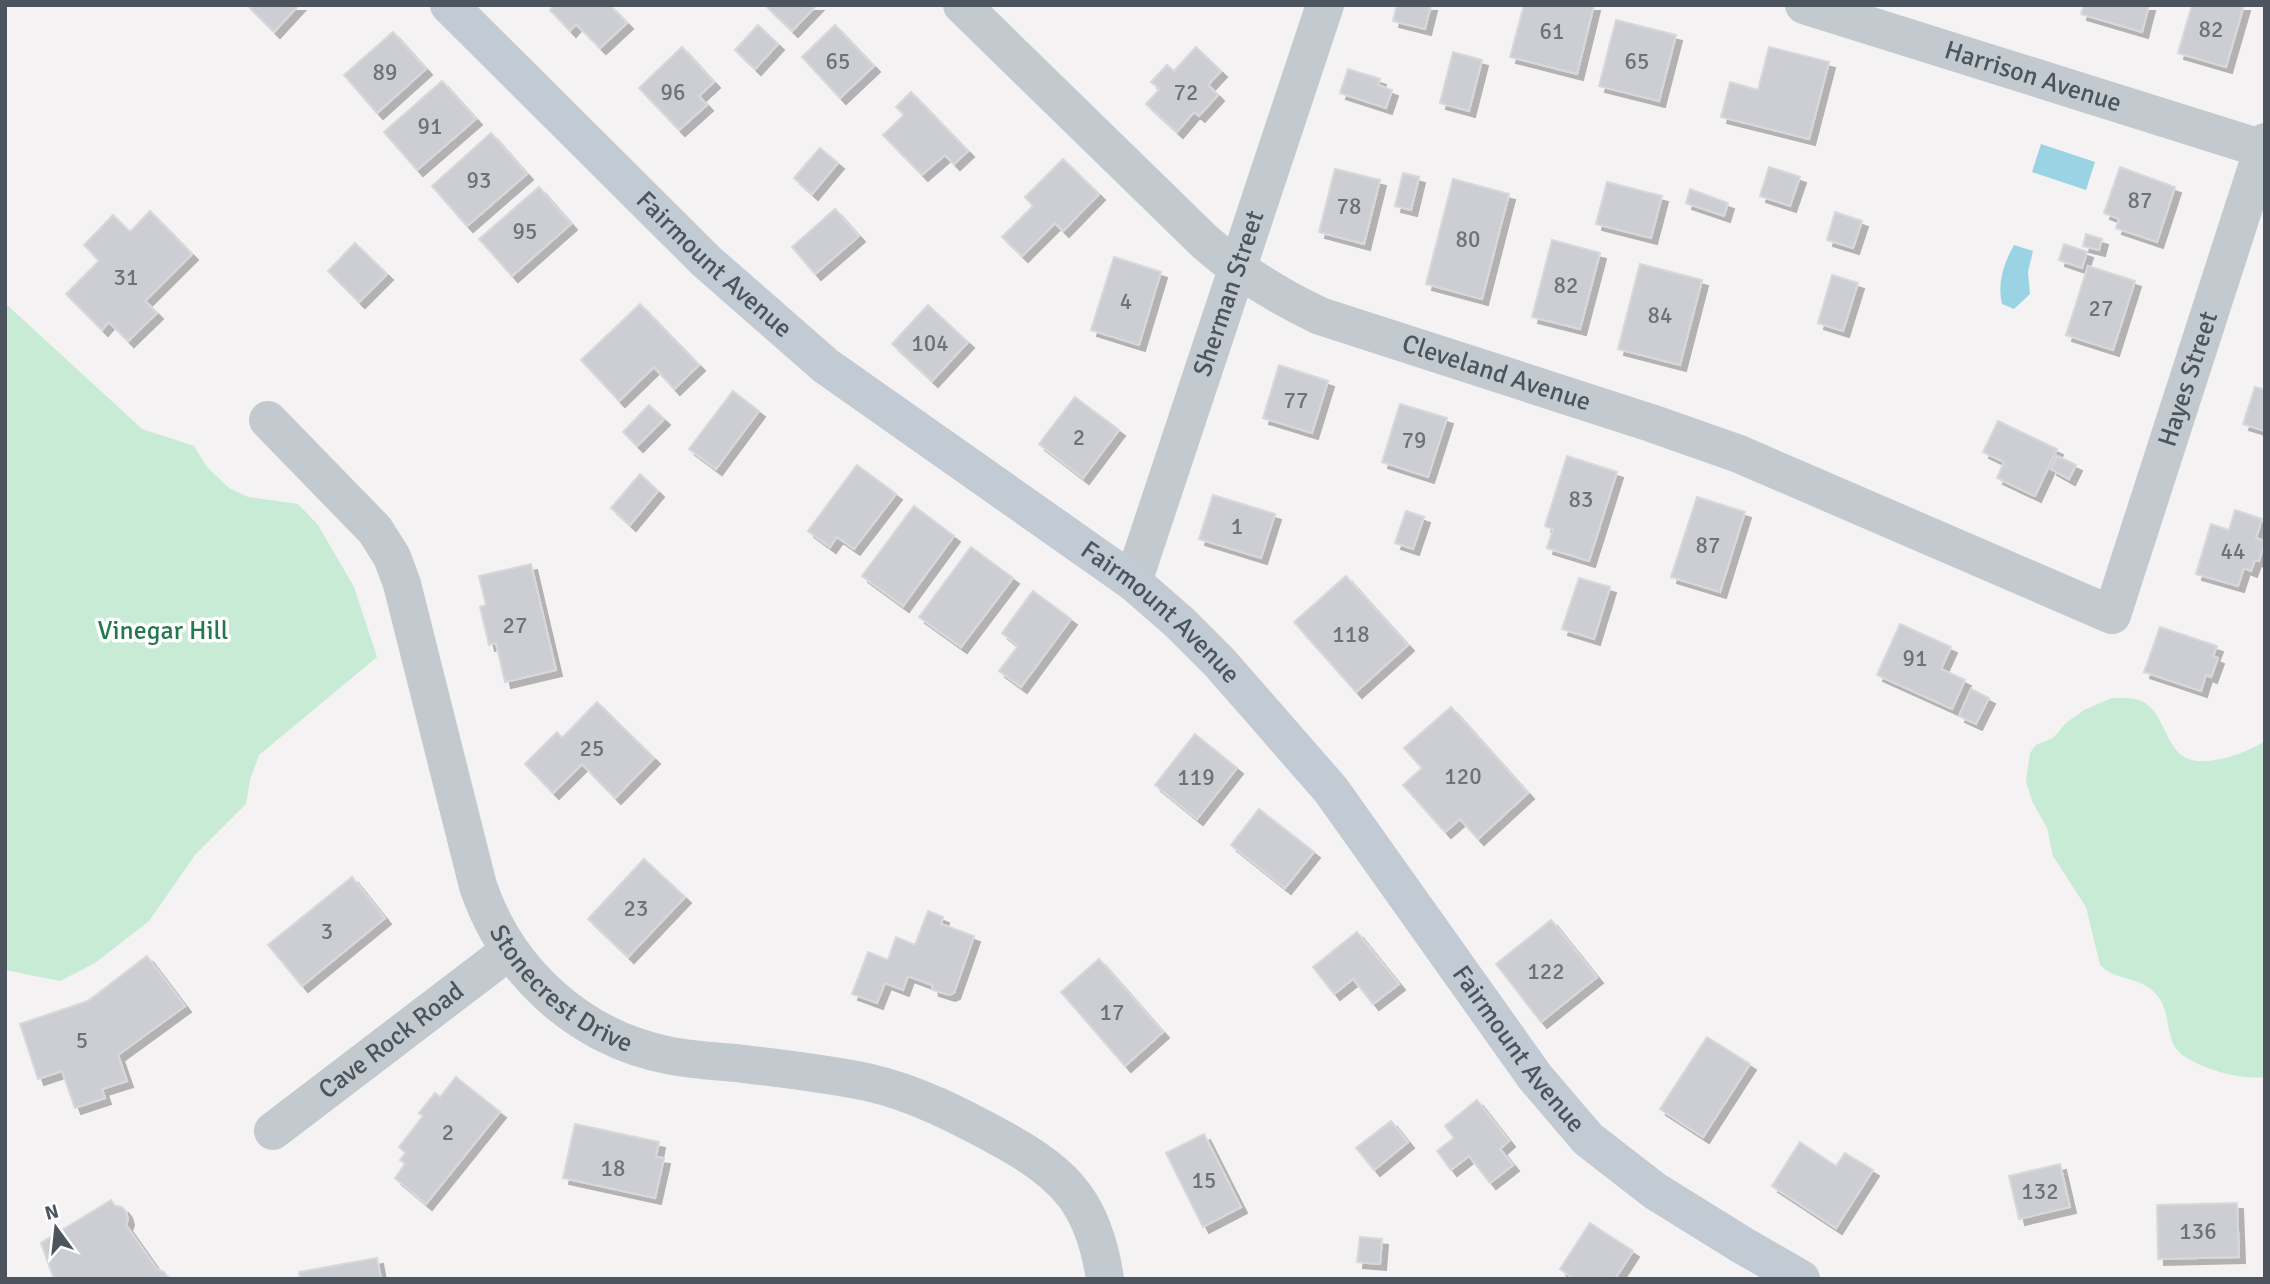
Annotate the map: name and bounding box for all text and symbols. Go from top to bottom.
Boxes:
house number: 82 [2199,15,2223,44]
house number: 61 [1540,17,1564,46]
street label: Harrison Avenue [1941,34,2125,120]
house number: 65 [826,47,850,76]
house number: 65 [1625,47,1649,76]
house number: 89 [373,58,397,87]
house number: 96 [661,78,685,107]
house number: 72 [1174,78,1198,107]
house number: 91 [418,112,442,141]
house number: 93 [467,166,491,195]
street label: Fairmount Avenue [629,184,799,345]
house number: 87 [2128,186,2152,215]
house number: 78 [1337,192,1361,221]
street label: Sherman Street [1187,206,1271,381]
house number: 95 [513,217,537,246]
house number: 80 [1456,225,1480,254]
house number: 31 [114,263,138,292]
house number: 82 [1554,271,1578,300]
house number: 4 [1120,287,1132,316]
house number: 27 [2089,294,2113,323]
house number: 84 [1648,301,1672,330]
street label: Hayes Street [2152,307,2225,451]
street label: Cleveland Avenue [1398,328,1595,418]
house number: 104 [911,329,949,358]
house number: 77 [1284,386,1308,415]
house number: 2 [1073,423,1085,452]
house number: 79 [1402,426,1426,455]
house number: 83 [1569,485,1593,514]
house number: 1 [1231,512,1243,541]
house number: 87 [1696,531,1720,560]
street label: Fairmount Avenue [1074,534,1247,690]
house number: 44 [2221,537,2245,566]
house number: 27 [503,611,527,640]
park label: Vinegar Hill [98,615,228,647]
house number: 118 [1332,620,1370,649]
house number: 91 [1903,644,1927,673]
house number: 25 [580,734,604,763]
house number: 120 [1444,762,1482,791]
house number: 119 [1177,763,1215,792]
house number: 23 [624,894,648,923]
house number: 3 [321,917,333,946]
street label: Stonecrest Drive [482,919,637,1060]
house number: 122 [1527,957,1565,986]
street label: Fairmount Avenue [1445,959,1592,1139]
street label: Cave Rock Road [313,975,470,1106]
house number: 17 [1100,998,1124,1027]
house number: 5 [76,1026,88,1055]
house number: 2 [442,1118,454,1147]
house number: 18 [601,1154,625,1183]
house number: 15 [1192,1166,1216,1195]
house number: 132 [2021,1177,2059,1206]
north arrow [21,1193,91,1263]
text: N [42,1199,61,1226]
house number: 136 [2179,1217,2217,1246]

